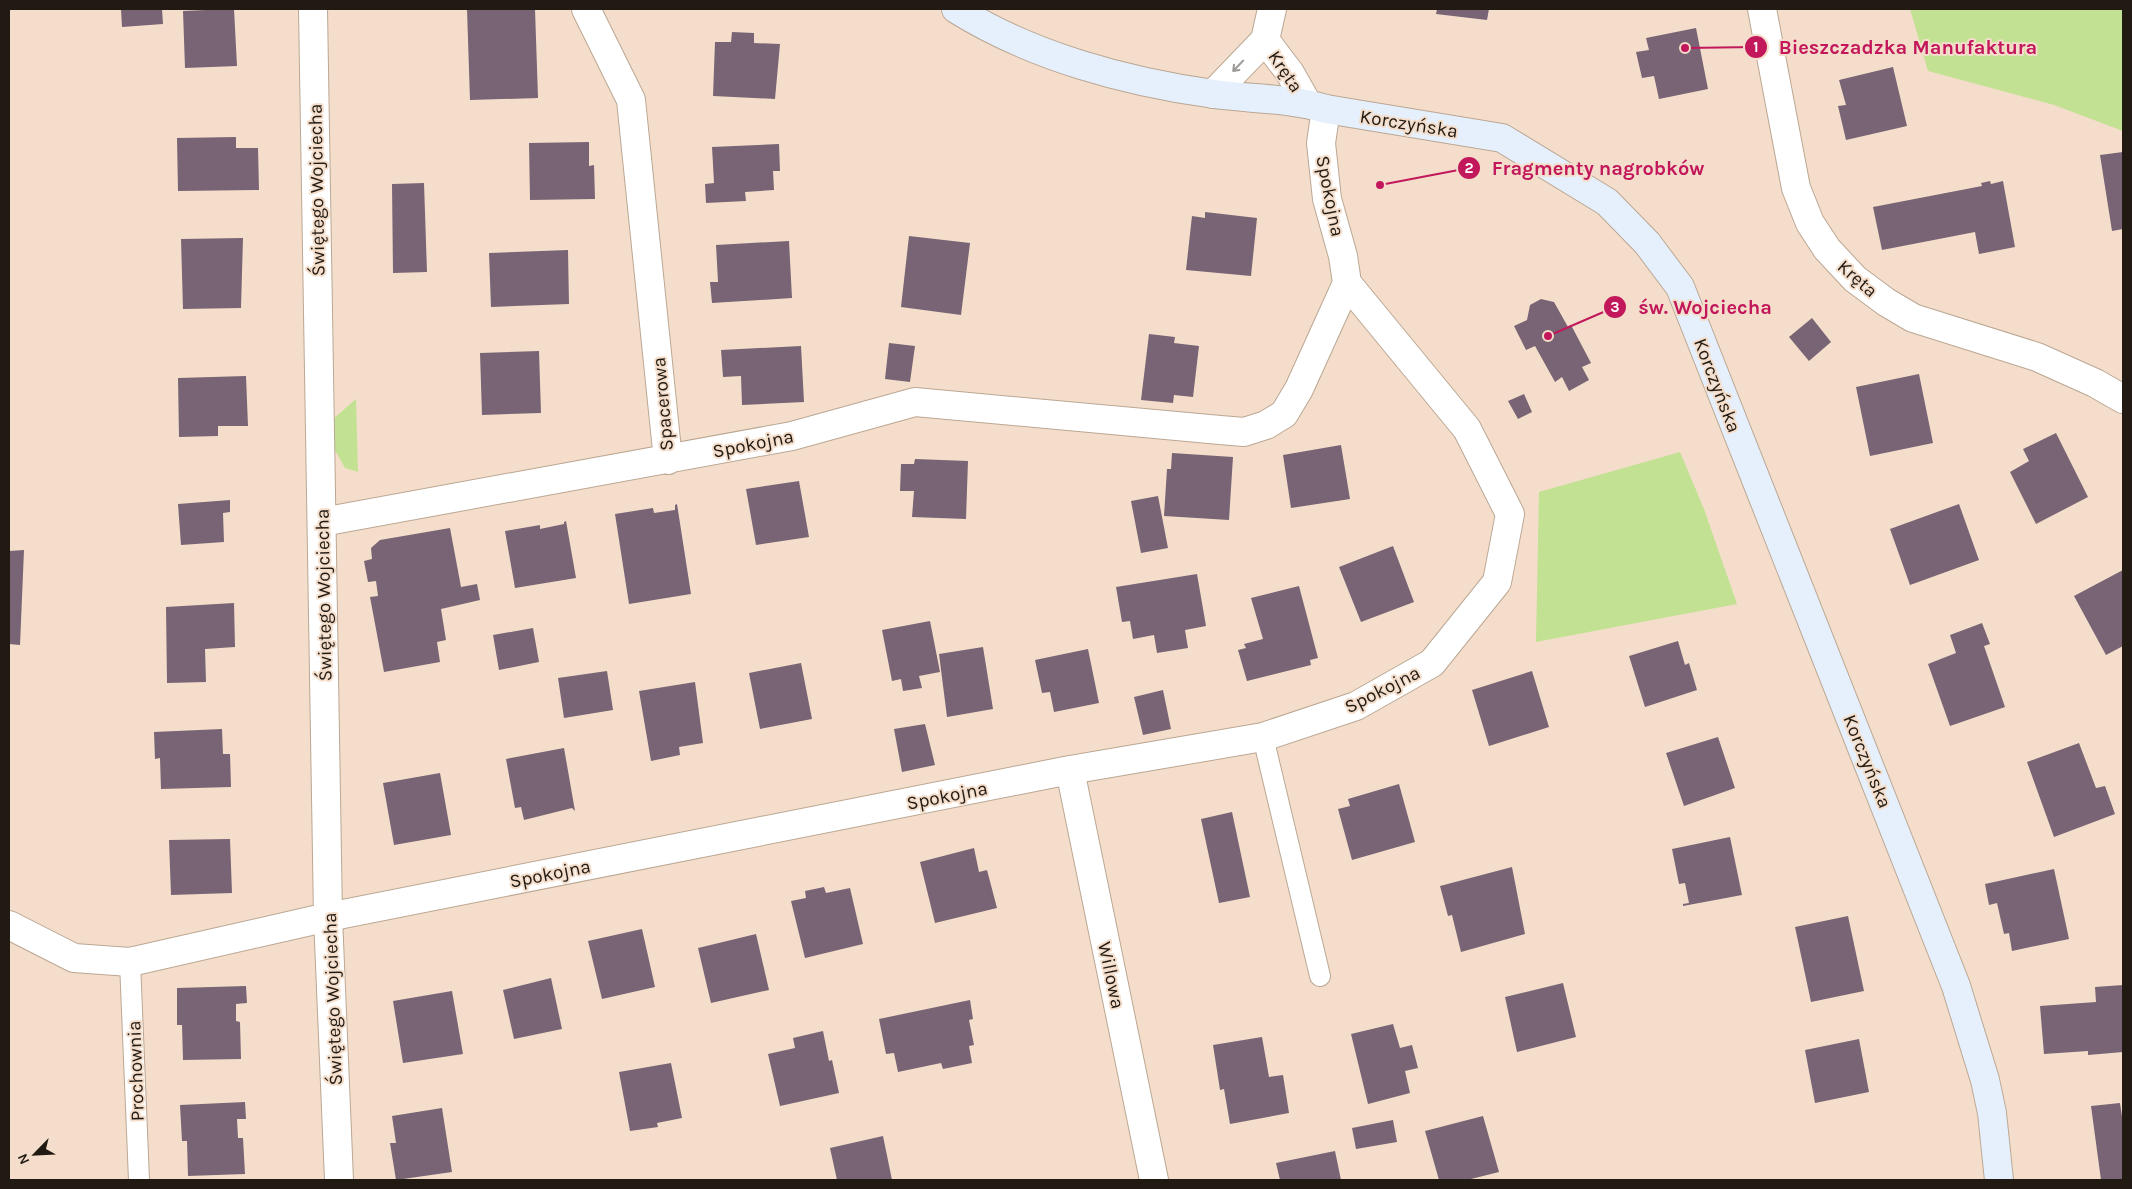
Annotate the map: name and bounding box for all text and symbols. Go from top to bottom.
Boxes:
callout: Bieszczadzka Manufaktura [1743,29,2047,64]
text: Bieszczadzka Manufaktura [1779,36,2037,59]
text: 1 [1753,38,1759,56]
street label: Kręta [1263,46,1307,97]
one-way arrow [1232,60,1244,73]
street label: Świętego Wojciecha [303,103,330,277]
street label: Korczyńska [1358,105,1459,143]
callout: Fragmenty nagrobków [1457,151,1714,186]
street label: Spokojna [1311,154,1349,239]
text: Fragmenty nagrobków [1492,157,1704,180]
text: 2 [1464,159,1474,177]
street label: Kręta [1833,255,1882,302]
callout: św. Wojciecha [1603,289,1782,324]
text: św. Wojciecha [1638,296,1772,319]
text: 3 [1610,298,1620,316]
street label: Korczyńska [1689,335,1745,436]
street label: Spacerowa [648,356,678,452]
street label: Spokojna [711,425,796,463]
street label: Świętego Wojciecha [310,508,337,682]
street label: Spokojna [1341,661,1424,718]
street label: Korczyńska [1838,711,1896,811]
street label: Spokojna [905,777,990,815]
street label: Spokojna [508,855,593,893]
street label: Świętego Wojciecha [318,912,347,1086]
street label: Willowa [1093,940,1129,1011]
street label: Prochownia [123,1020,149,1122]
north arrow [10,1129,60,1179]
text: N [14,1151,33,1167]

